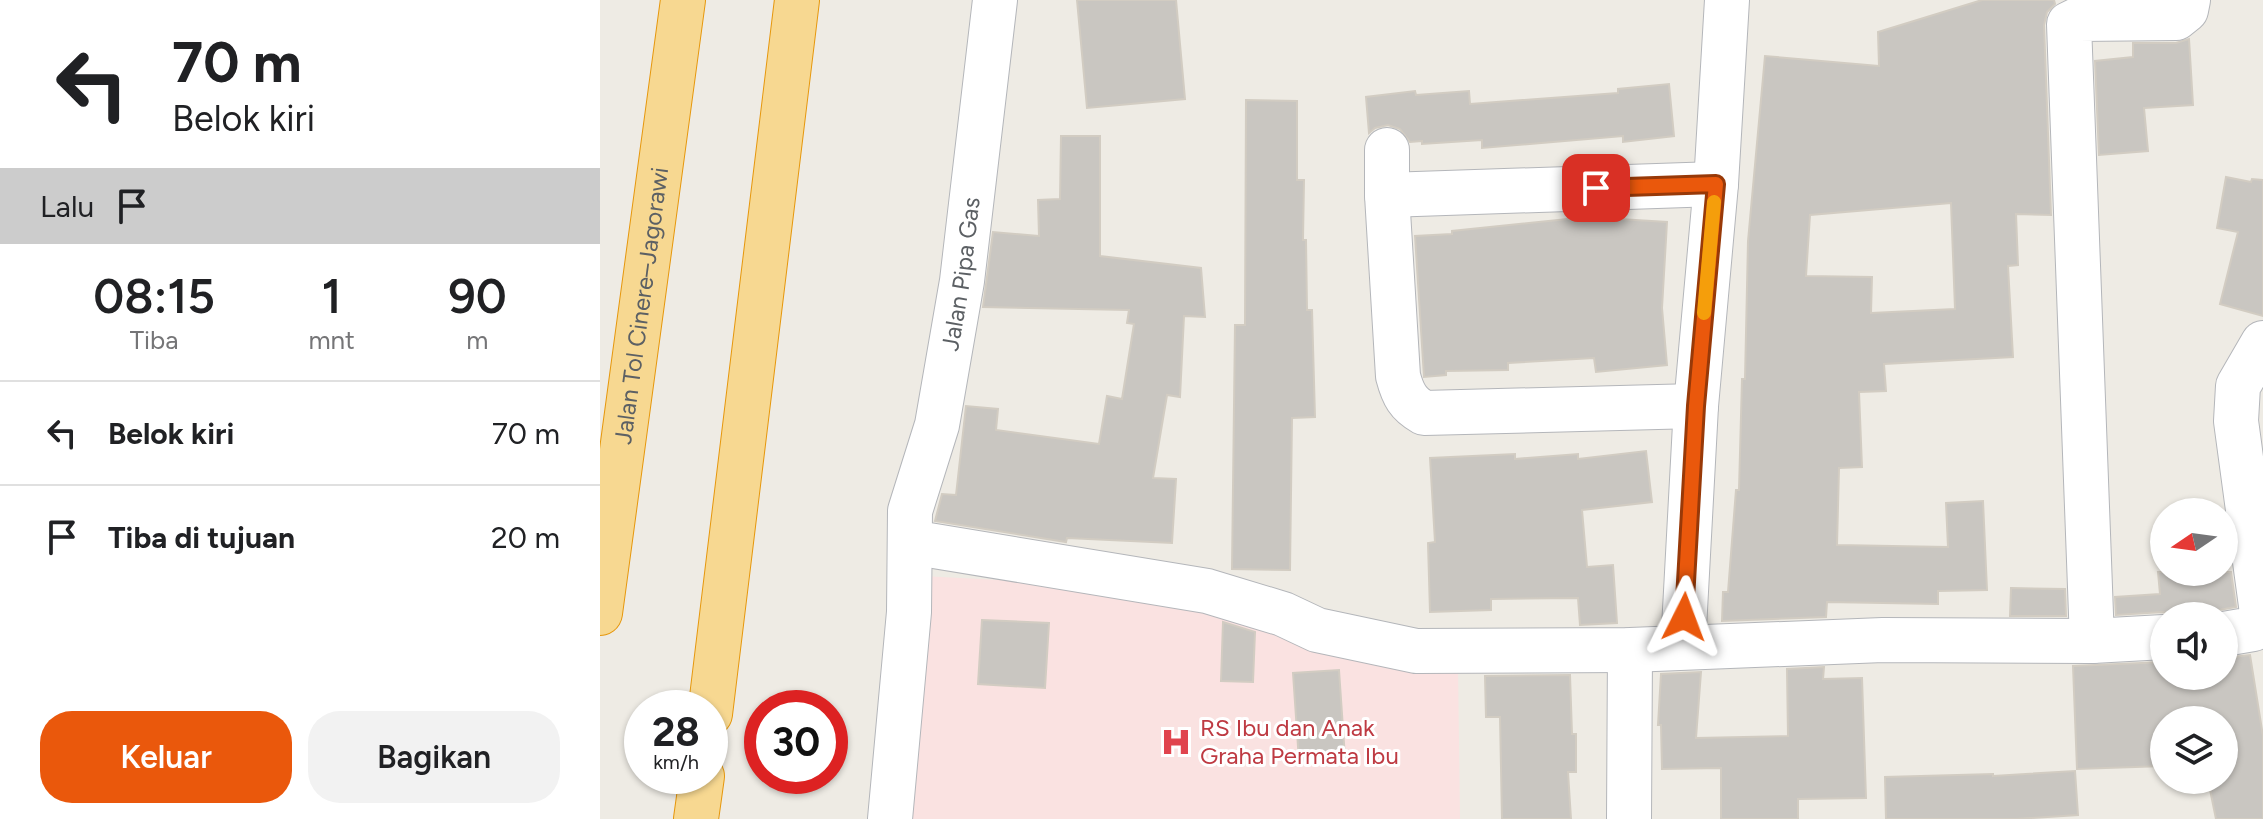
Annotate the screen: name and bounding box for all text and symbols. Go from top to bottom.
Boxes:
text: 70 m [172,29,302,96]
icon: left [40,32,144,136]
text: Belok kiri [172,97,315,140]
pin [1562,154,1630,222]
street label: Jalan Tol Cinere–Jagorawi [608,165,674,446]
icon: arrive [1574,166,1618,210]
icon: arrive [110,184,154,228]
text: Lalu [40,188,94,225]
street label: Jalan Pipa Gas [935,195,986,353]
text: 08:15 [93,267,215,325]
text: 1 [322,267,342,325]
text: 90 [448,267,507,325]
text: Tiba [130,324,179,356]
text: mnt [308,324,355,356]
text: m [466,324,488,356]
icon: left [40,411,84,455]
text: Belok kiri [108,415,234,452]
text: 70 m [492,415,560,452]
north arrow [2150,498,2238,586]
map controls [2150,498,2238,794]
icon: arrive [40,515,84,559]
text: Tiba di tujuan [108,519,295,556]
text: 20 m [491,519,560,556]
position arrow [1642,575,1726,659]
button: sound [2150,602,2238,690]
speed limit sign: 30 [744,690,848,794]
button: layers [2150,706,2238,794]
text: 28 [652,708,700,756]
button: Keluar [40,711,292,803]
button: Bagikan [308,711,560,803]
place label: RS Ibu dan Anak Graha Permata Ibu [1200,713,1399,770]
hospital icon: RS Ibu dan Anak Graha Permata Ibu [1159,725,1193,759]
text: km/h [653,750,699,774]

